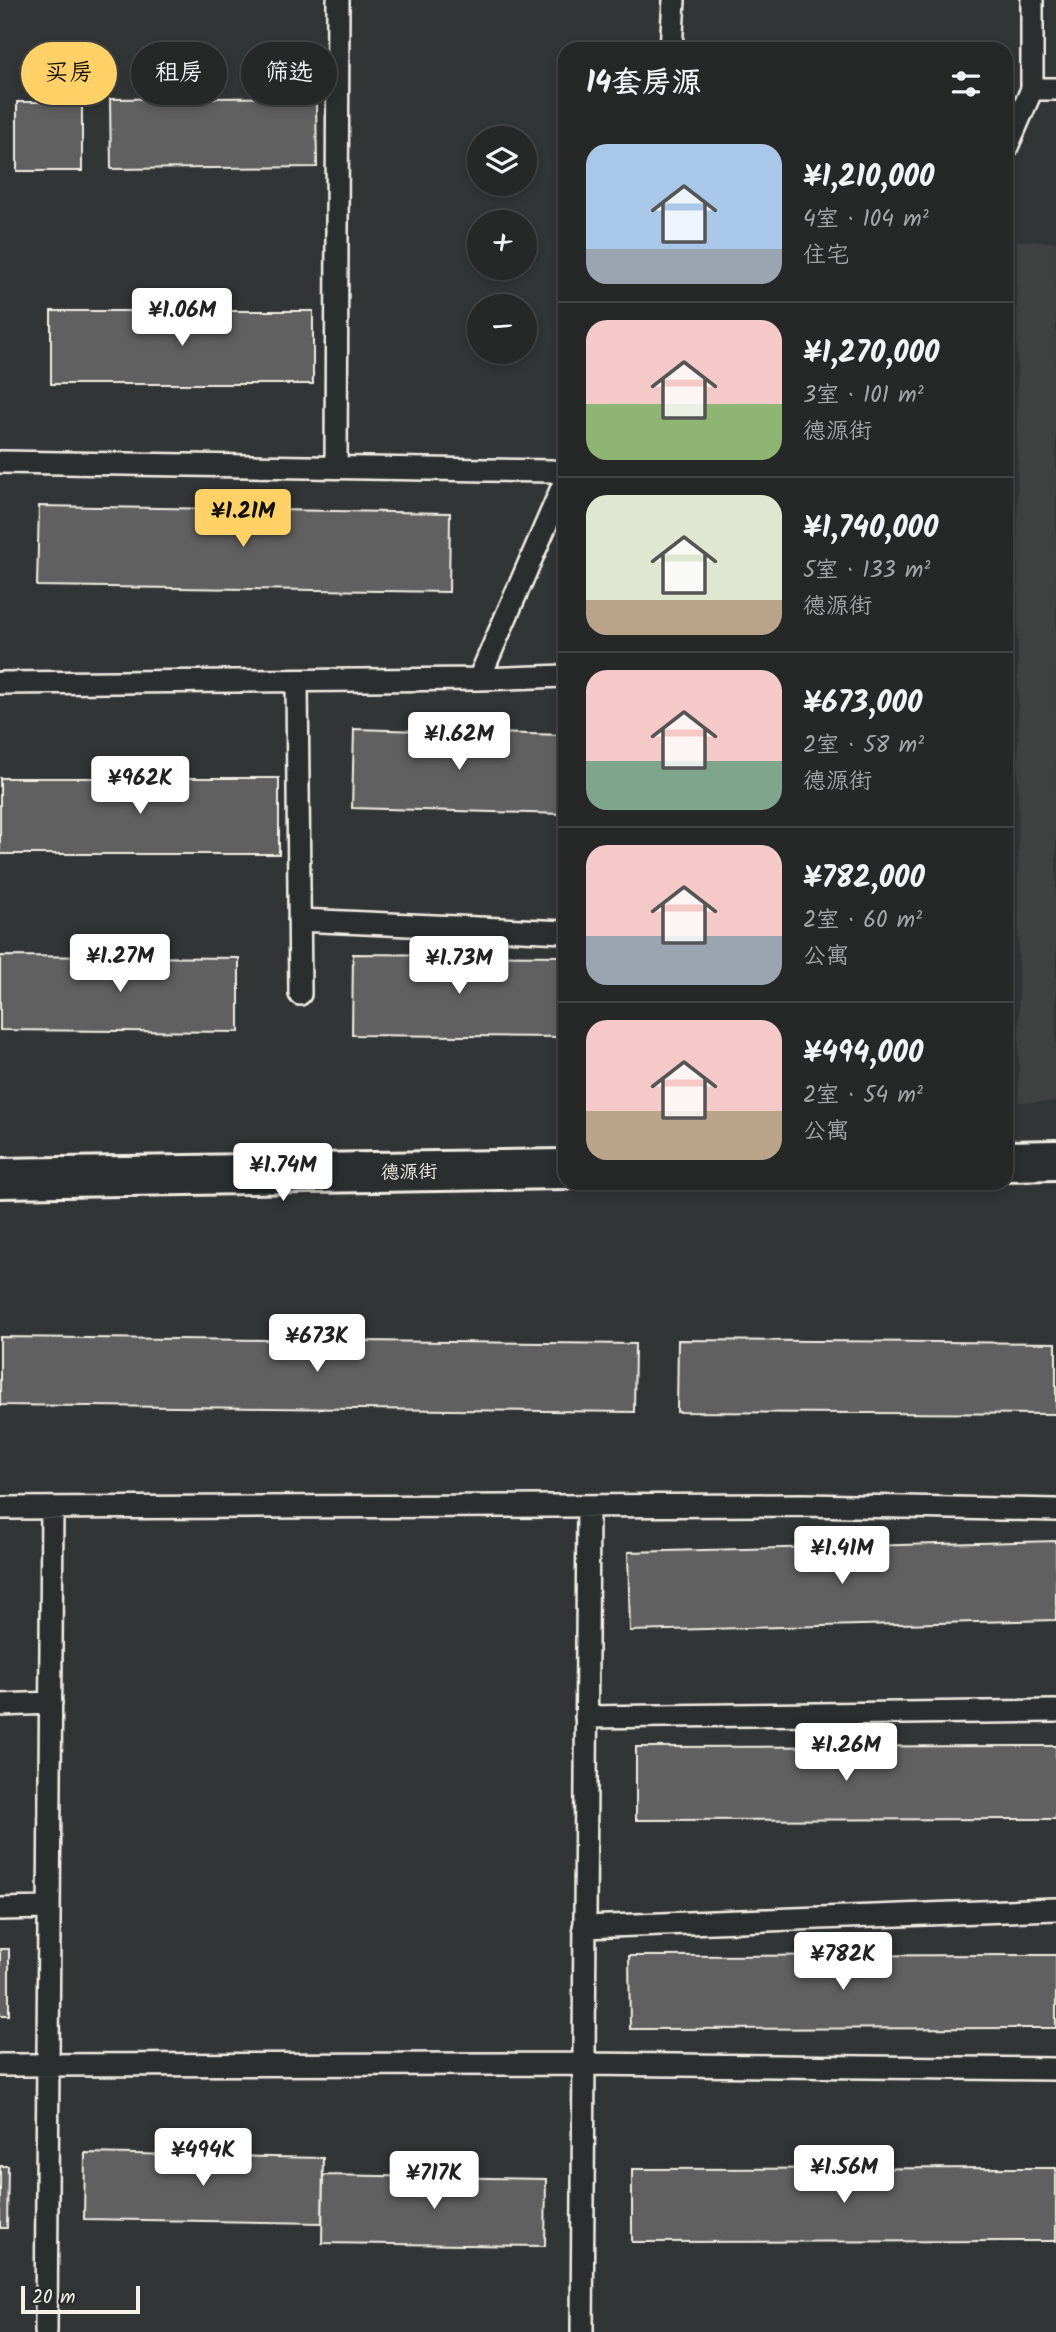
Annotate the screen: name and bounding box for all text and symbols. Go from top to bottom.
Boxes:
chip: 买房 [21,42,117,105]
chip: 租房 [131,42,227,105]
chip: 筛选 [241,42,337,105]
text: 14套房源 [586,60,701,108]
icon: filters [947,65,985,103]
map controls [467,126,537,364]
button: layers [467,126,537,196]
text: ¥1,210,000 [803,154,934,202]
icon: home [642,172,726,256]
text: 4室 · 104 m² [803,202,929,238]
button: + [467,210,537,280]
text: 住宅 [803,238,849,274]
pin: ¥1.06M [125,288,239,348]
text: ¥1.06M [148,293,216,329]
button: − [467,294,537,364]
text: ¥1,270,000 [803,330,939,378]
icon: home [642,348,726,432]
text: 3室 · 101 m² [803,378,924,414]
text: 德源街 [803,414,872,450]
pin: ¥1.21M [186,490,300,549]
text: ¥1.21M [211,494,275,530]
text: ¥1,740,000 [803,505,938,553]
icon: home [642,523,726,607]
text: 5室 · 133 m² [803,553,930,589]
text: 德源街 [803,589,872,625]
text: ¥673,000 [803,680,922,728]
icon: home [642,698,726,782]
pin: ¥1.62M [402,712,516,772]
text: ¥1.62M [424,717,494,753]
text: 2室 · 58 m² [803,728,924,764]
pin: ¥962K [91,756,189,816]
text: ¥962K [107,761,173,797]
text: 德源街 [803,764,872,800]
text: ¥782,000 [803,855,925,903]
icon: home [642,873,726,957]
text: 2室 · 60 m² [803,903,922,939]
pin: ¥1.27M [63,934,177,994]
pin: ¥1.73M [402,936,516,996]
text: ¥1.27M [86,939,154,975]
text: 公寓 [803,939,849,975]
text: ¥1.73M [425,941,493,977]
text: ¥494,000 [803,1030,923,1078]
icon: home [642,1048,726,1132]
text: 2室 · 54 m² [803,1078,923,1114]
text: 公寓 [803,1114,849,1150]
pin: ¥1.74M [226,1144,340,1203]
text: ¥1.74M [249,1148,317,1184]
street label: 德源街 [380,1158,438,1188]
pin: ¥673K [268,1314,366,1374]
text: ¥673K [285,1319,349,1355]
pin: ¥1.41M [785,1526,899,1586]
text: ¥1.41M [810,1531,874,1567]
pin: ¥1.26M [789,1724,903,1783]
text: ¥1.26M [811,1728,881,1764]
pin: ¥782K [794,1932,892,1992]
text: ¥782K [810,1937,876,1973]
pin: ¥494K [154,2128,252,2188]
text: ¥494K [171,2133,235,2169]
pin: ¥1.56M [787,2146,901,2205]
text: ¥1.56M [810,2150,878,2186]
pin: ¥717K [385,2152,483,2211]
text: ¥717K [406,2156,462,2192]
scale bar [21,2283,140,2315]
text: 20 m [32,2283,75,2313]

